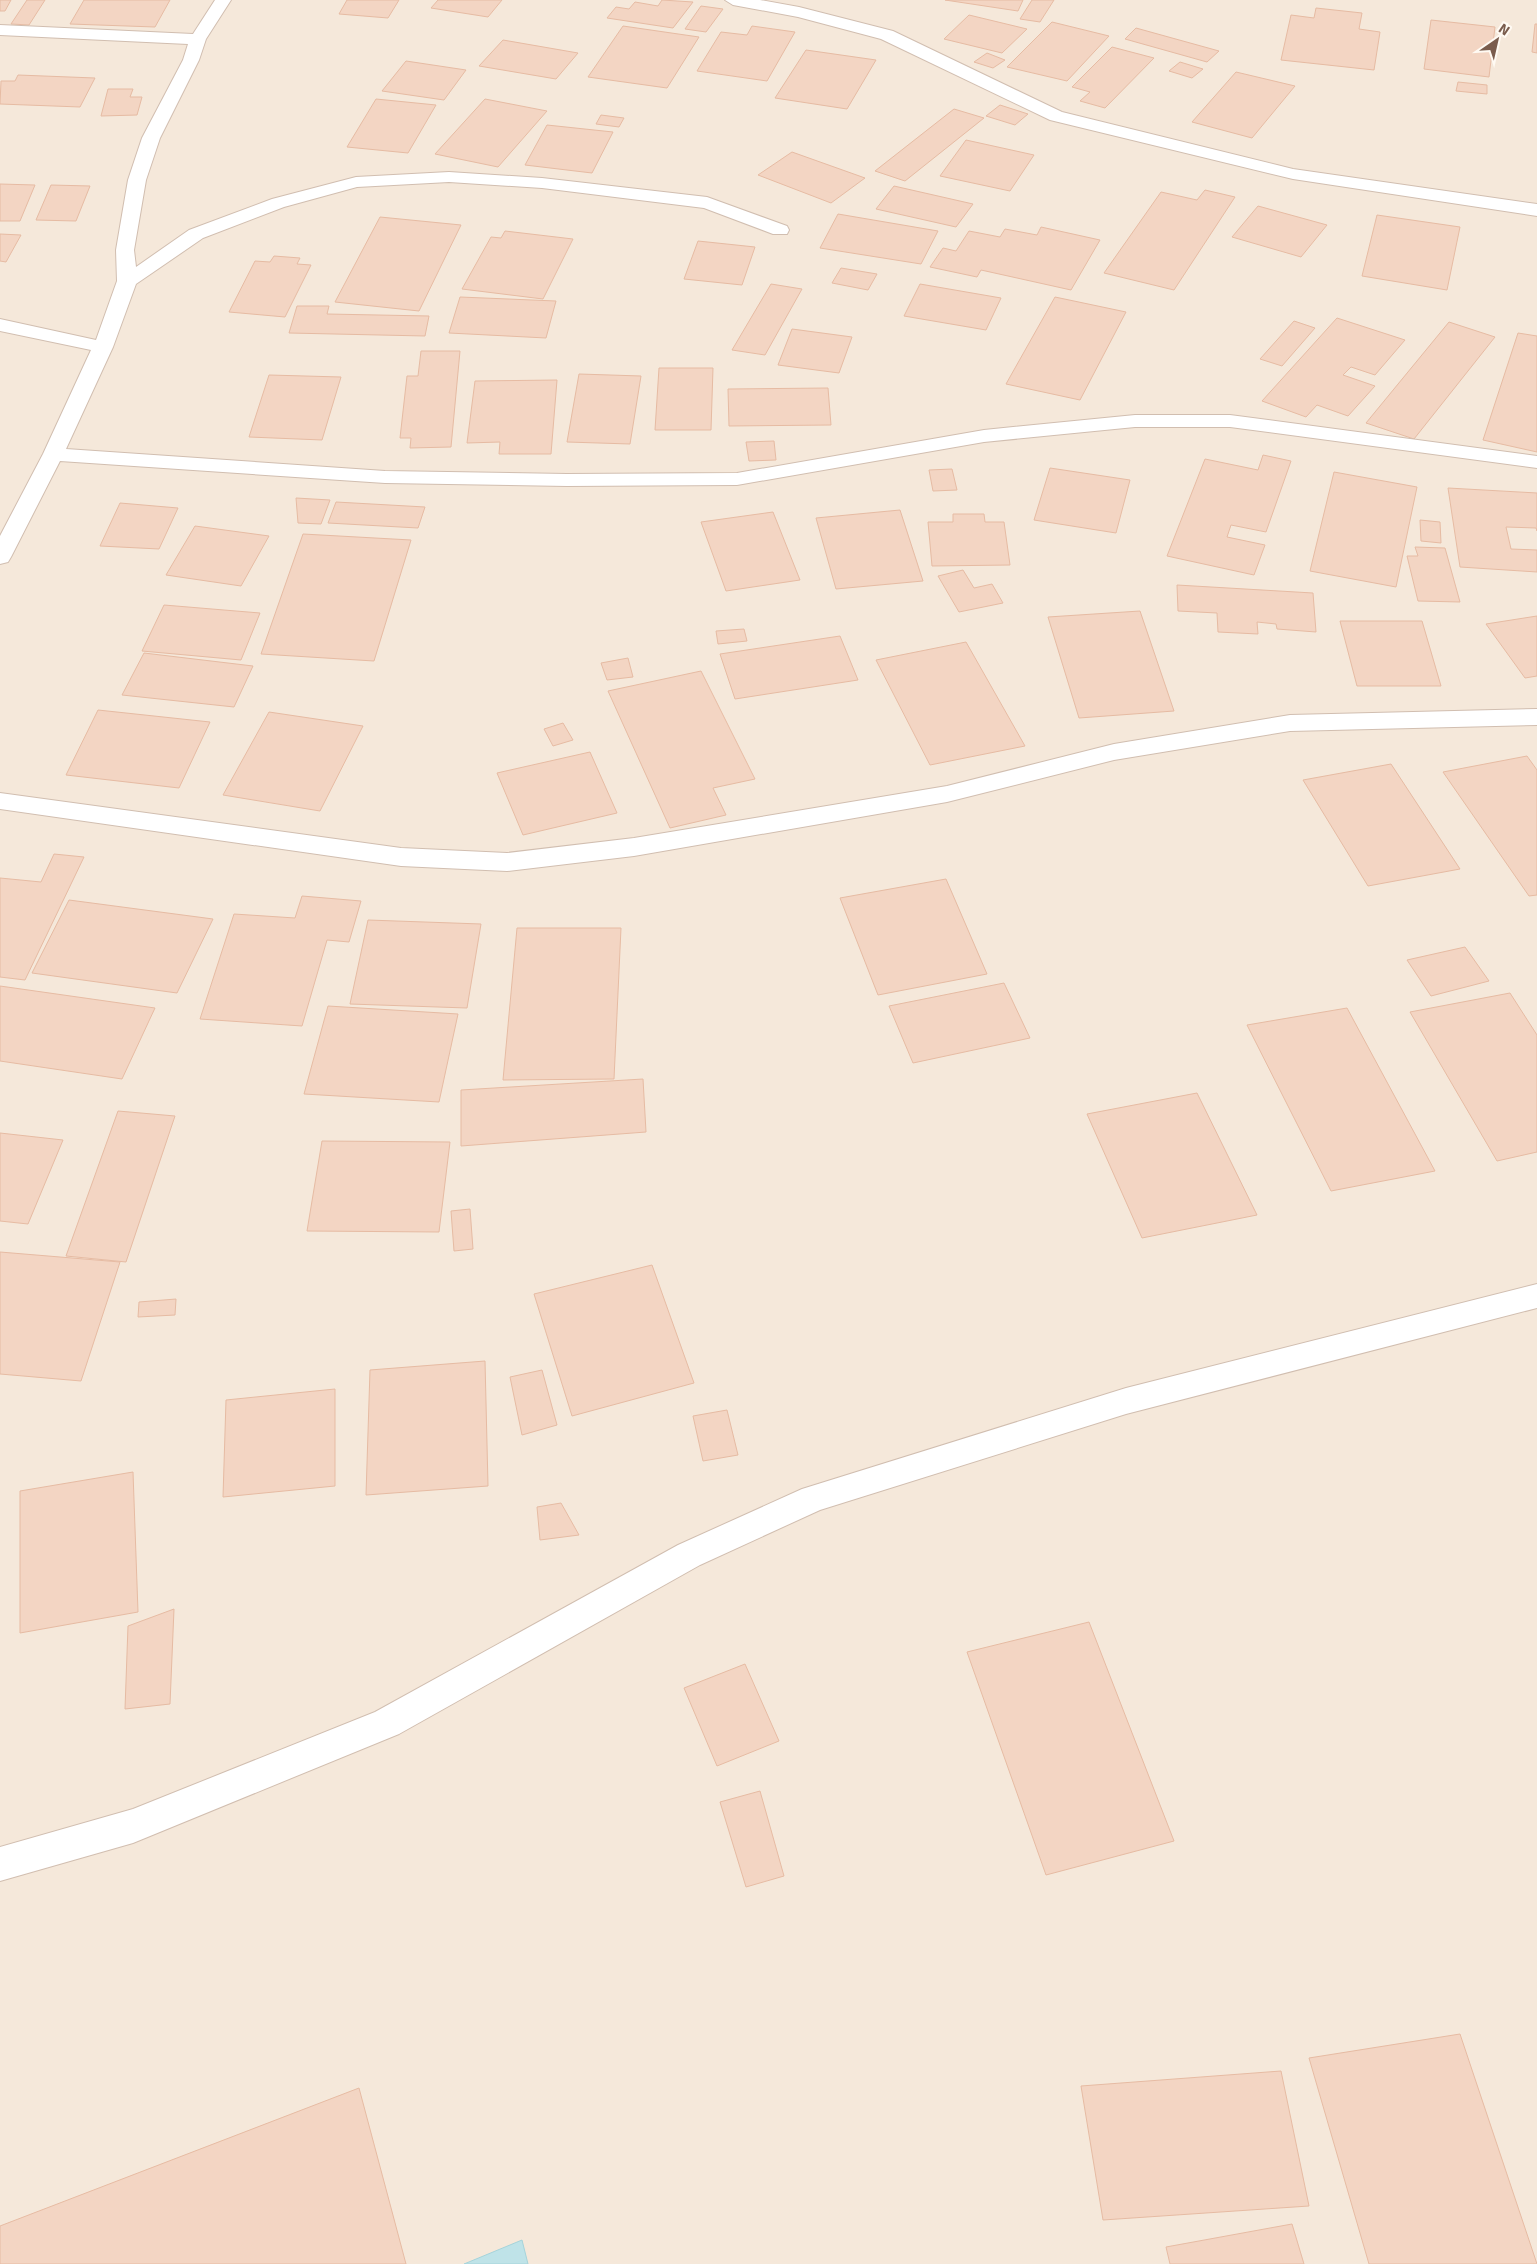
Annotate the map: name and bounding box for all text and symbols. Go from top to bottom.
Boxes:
north arrow [1472,15,1522,65]
text: N [1495,20,1513,39]

